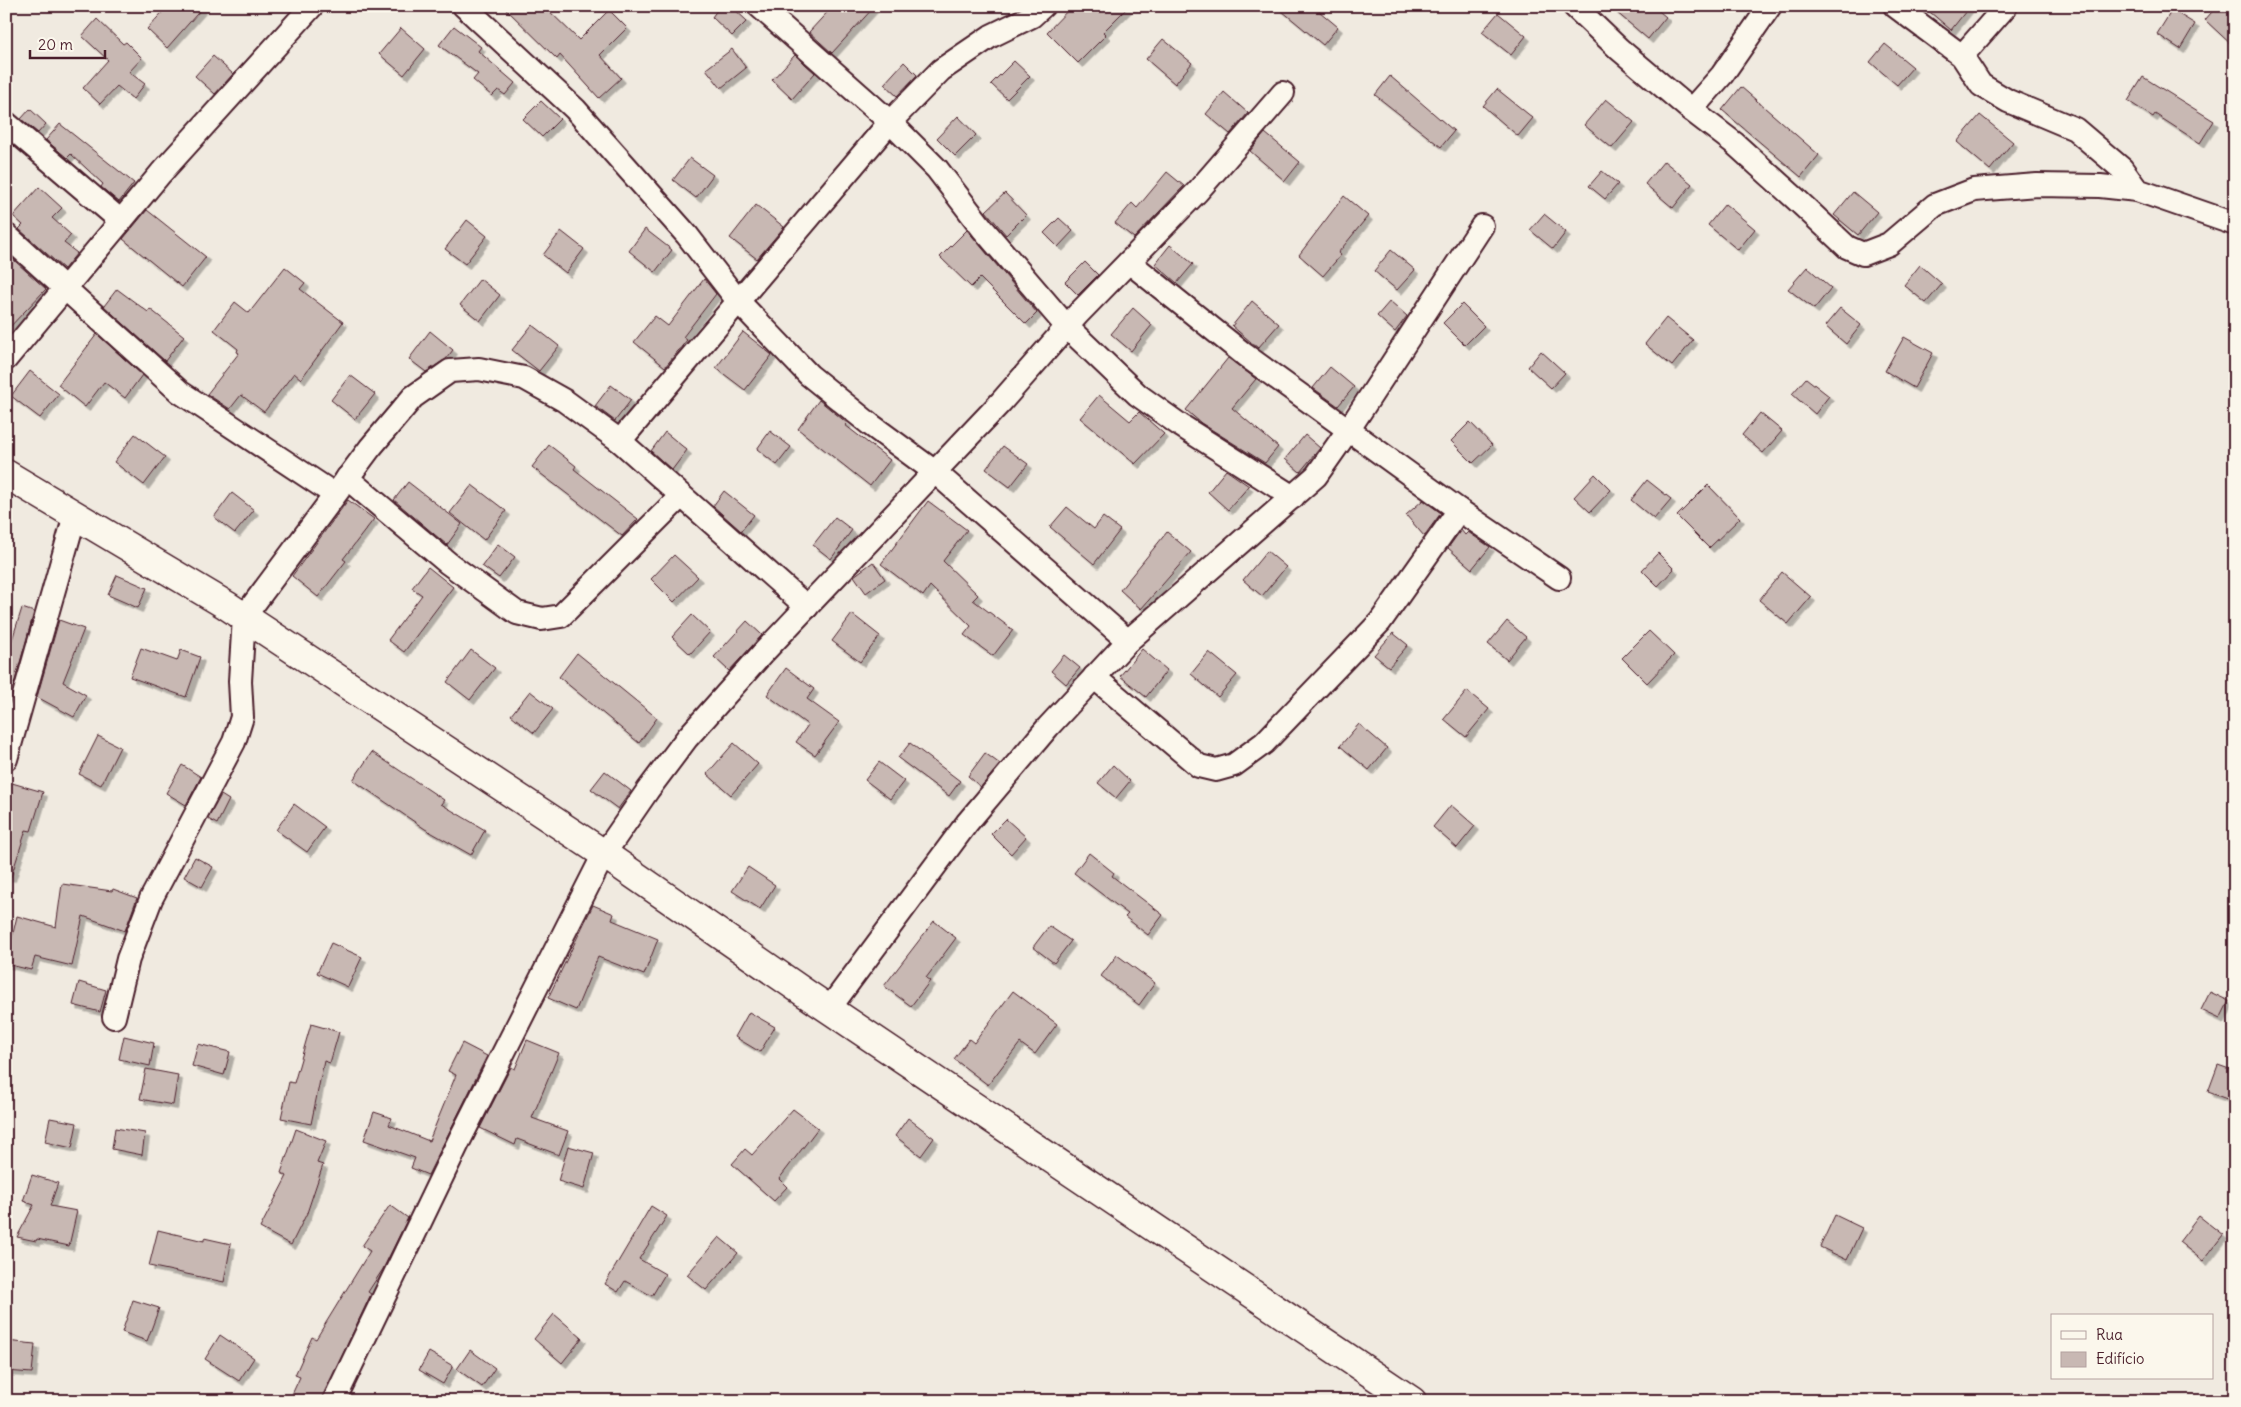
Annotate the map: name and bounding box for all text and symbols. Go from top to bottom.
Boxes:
scale bar [30,28,105,60]
text: 20 m [38,35,73,54]
legend [2051,1314,2214,1380]
text: Rua [2096,1325,2123,1344]
text: Edifício [2096,1349,2144,1368]

